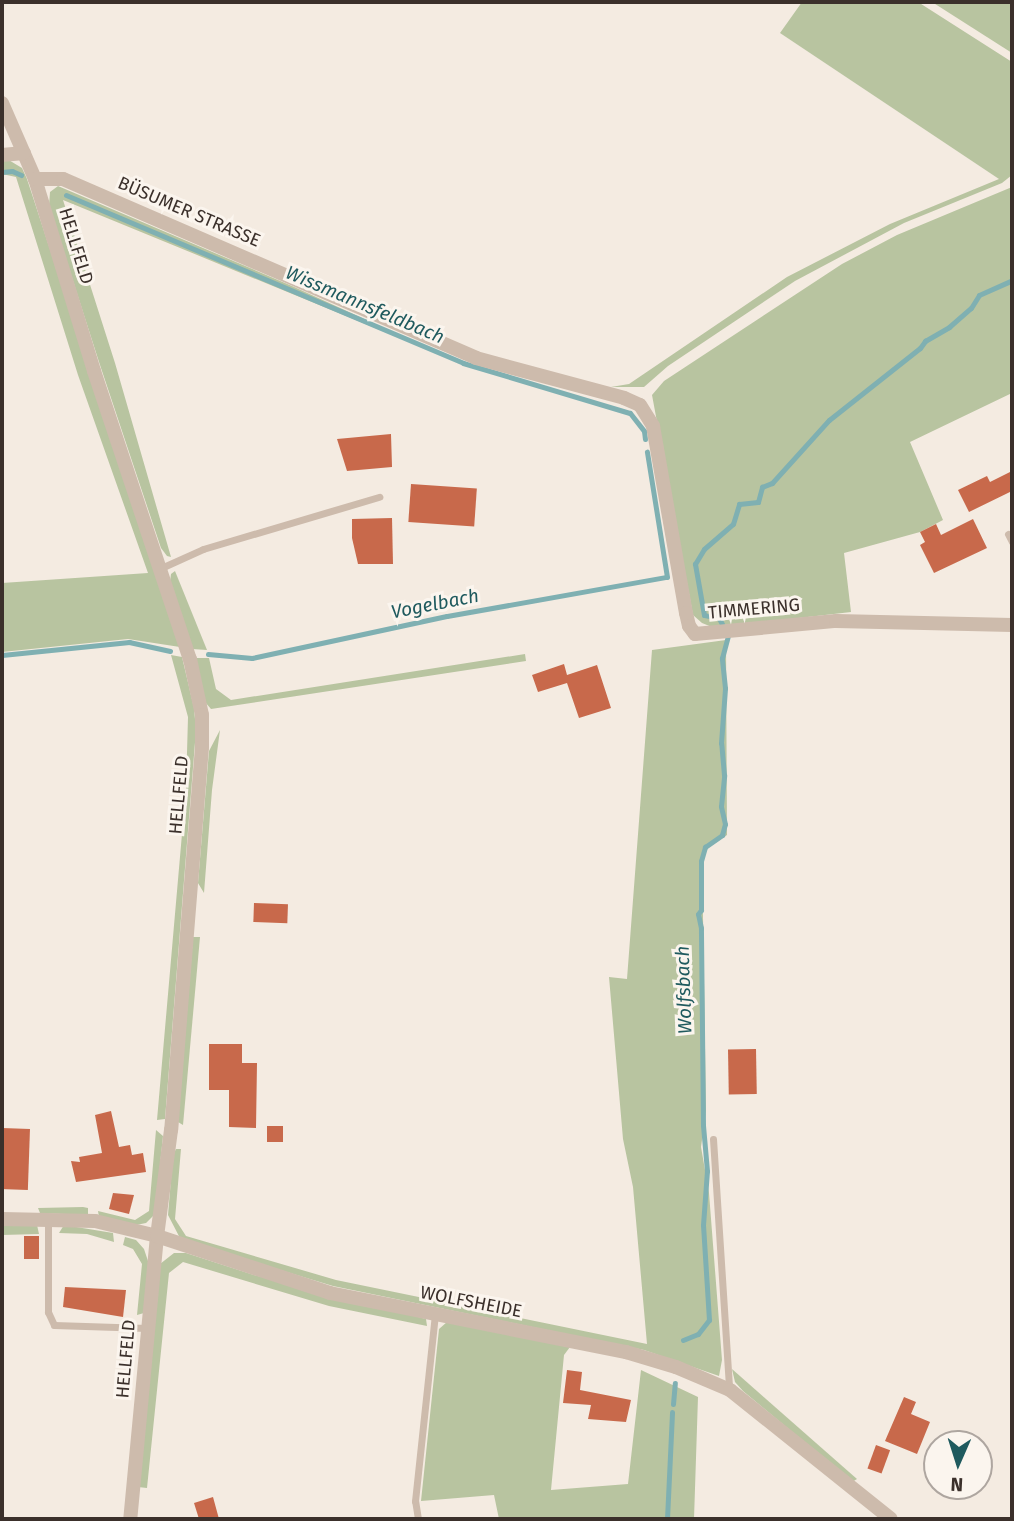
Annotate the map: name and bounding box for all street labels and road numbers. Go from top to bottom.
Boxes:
street label: BÜSUMER STRASSE [114,172,264,252]
street label: HELLFELD [54,205,98,287]
street label: TIMMERING [707,594,801,624]
street label: HELLFELD [165,755,193,835]
street label: WOLFSHEIDE [418,1282,524,1322]
street label: HELLFELD [112,1319,140,1399]

